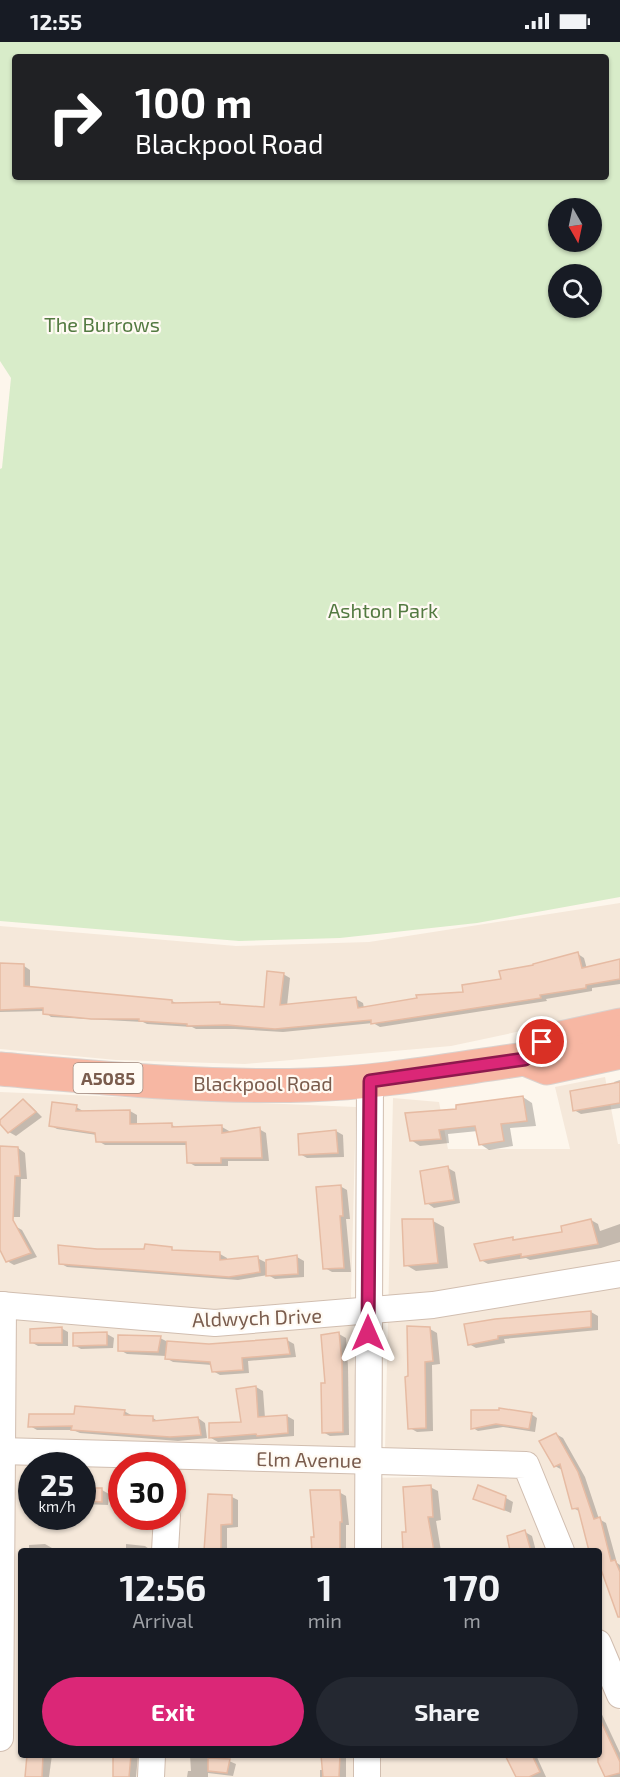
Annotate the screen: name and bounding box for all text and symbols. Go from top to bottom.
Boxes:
text: 12:55 [30,8,82,34]
text: 100 m [135,76,252,126]
icon: right [36,78,114,156]
text: Blackpool Road [135,127,323,159]
north arrow [548,198,602,252]
map controls [548,198,602,318]
button: search [548,264,602,318]
park label: The Burrows [44,312,160,336]
park label: Ashton Park [328,598,438,622]
pin [516,1016,567,1067]
icon: arrive [525,1025,558,1058]
road number: A5085 [74,1063,142,1093]
street label: Blackpool Road [193,1071,333,1095]
position arrow [336,1301,400,1365]
street label: Aldwych Drive [192,1303,322,1331]
street label: Elm Avenue [256,1446,362,1472]
speed limit sign: 30 [108,1452,186,1530]
text: 25 [40,1466,74,1502]
text: km/h [38,1497,76,1515]
text: 12:56 [119,1565,206,1608]
text: 1 [317,1565,333,1608]
text: 170 [443,1565,501,1608]
text: Arrival [132,1608,193,1632]
text: min [308,1608,342,1632]
text: m [463,1608,481,1632]
button: Exit [42,1677,304,1746]
button: Share [316,1677,578,1746]

